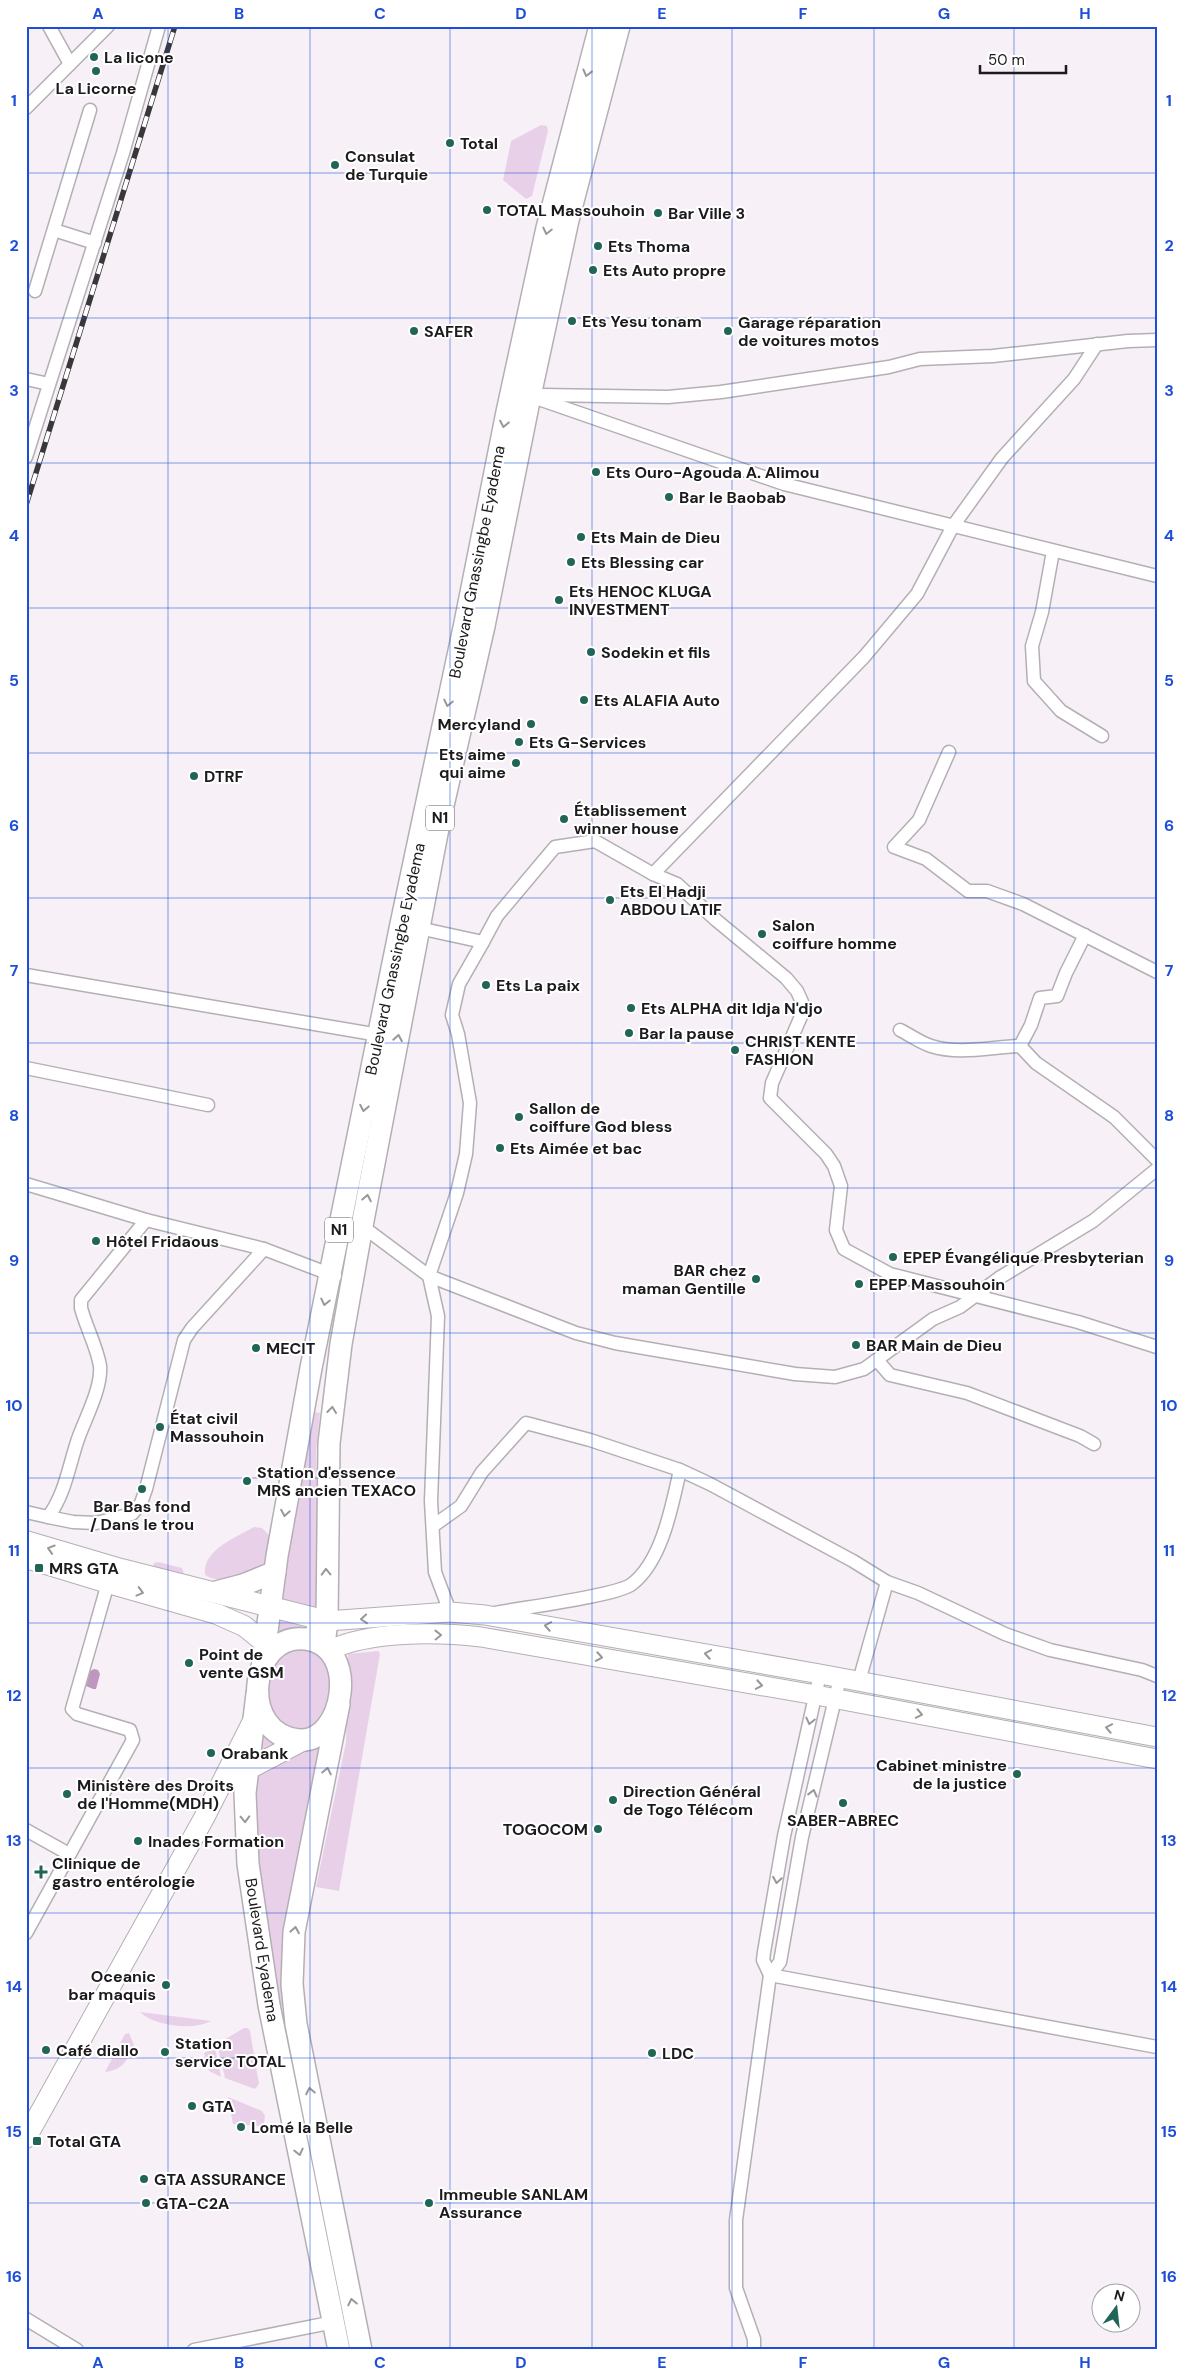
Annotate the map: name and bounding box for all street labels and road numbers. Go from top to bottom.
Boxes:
street label: Boulevard Gnassingbe Eyadema [444,444,510,680]
road number: N1 [426,806,454,830]
street label: Boulevard Gnassingbe Eyadema [360,841,430,1077]
road number: N1 [325,1218,353,1242]
street label: Boulevard Eyadema [240,1876,284,2024]

